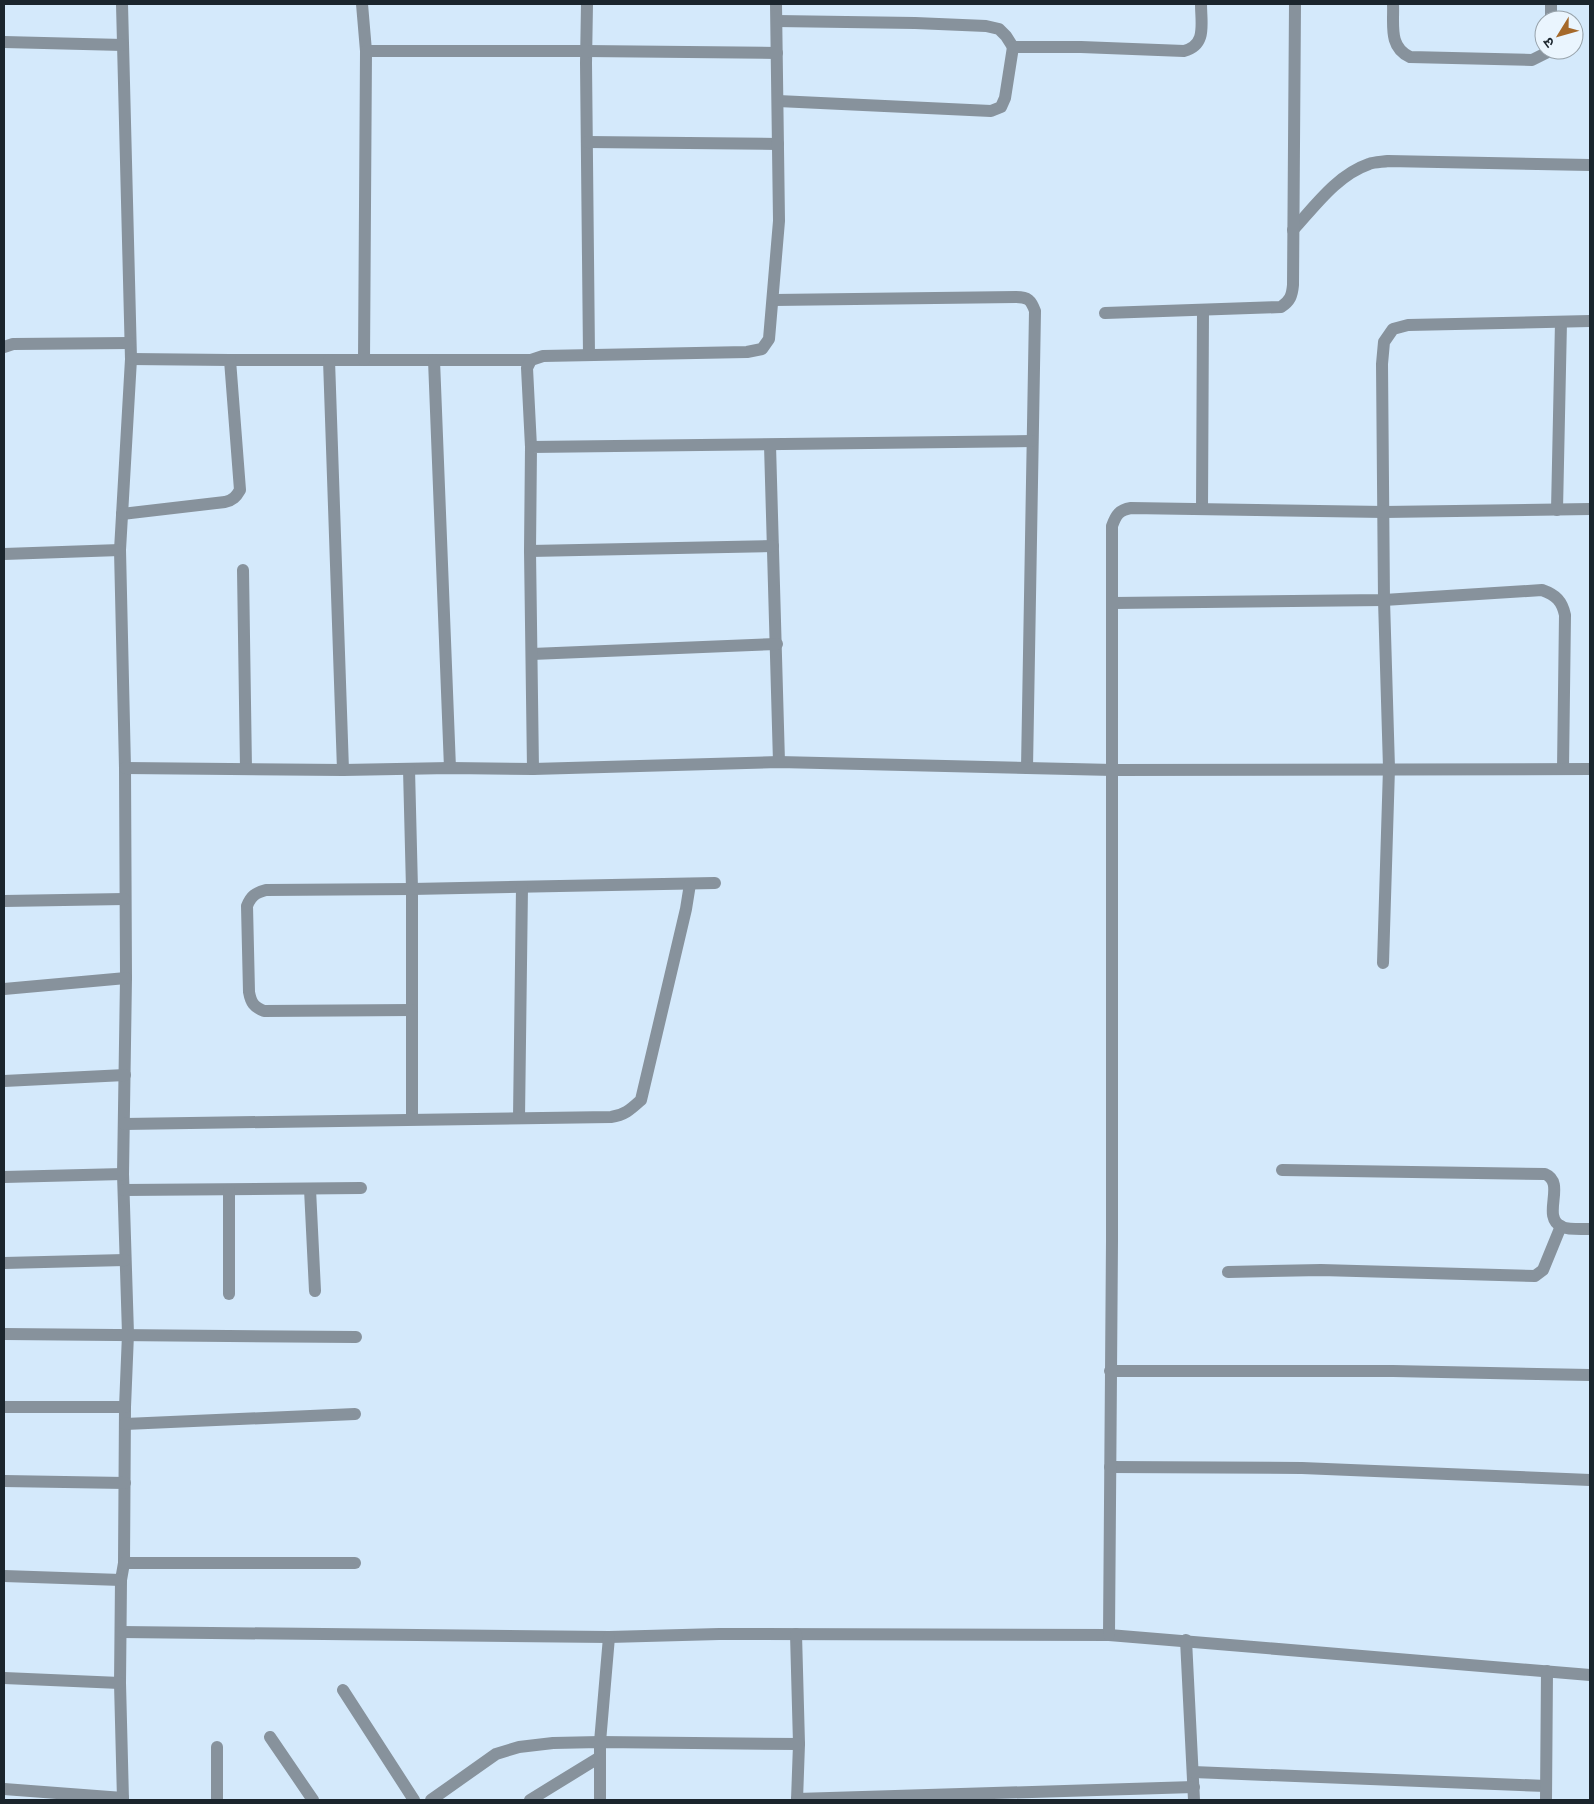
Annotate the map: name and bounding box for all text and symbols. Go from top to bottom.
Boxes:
north arrow [1534,10,1584,60]
text: उ [1538,34,1557,52]

